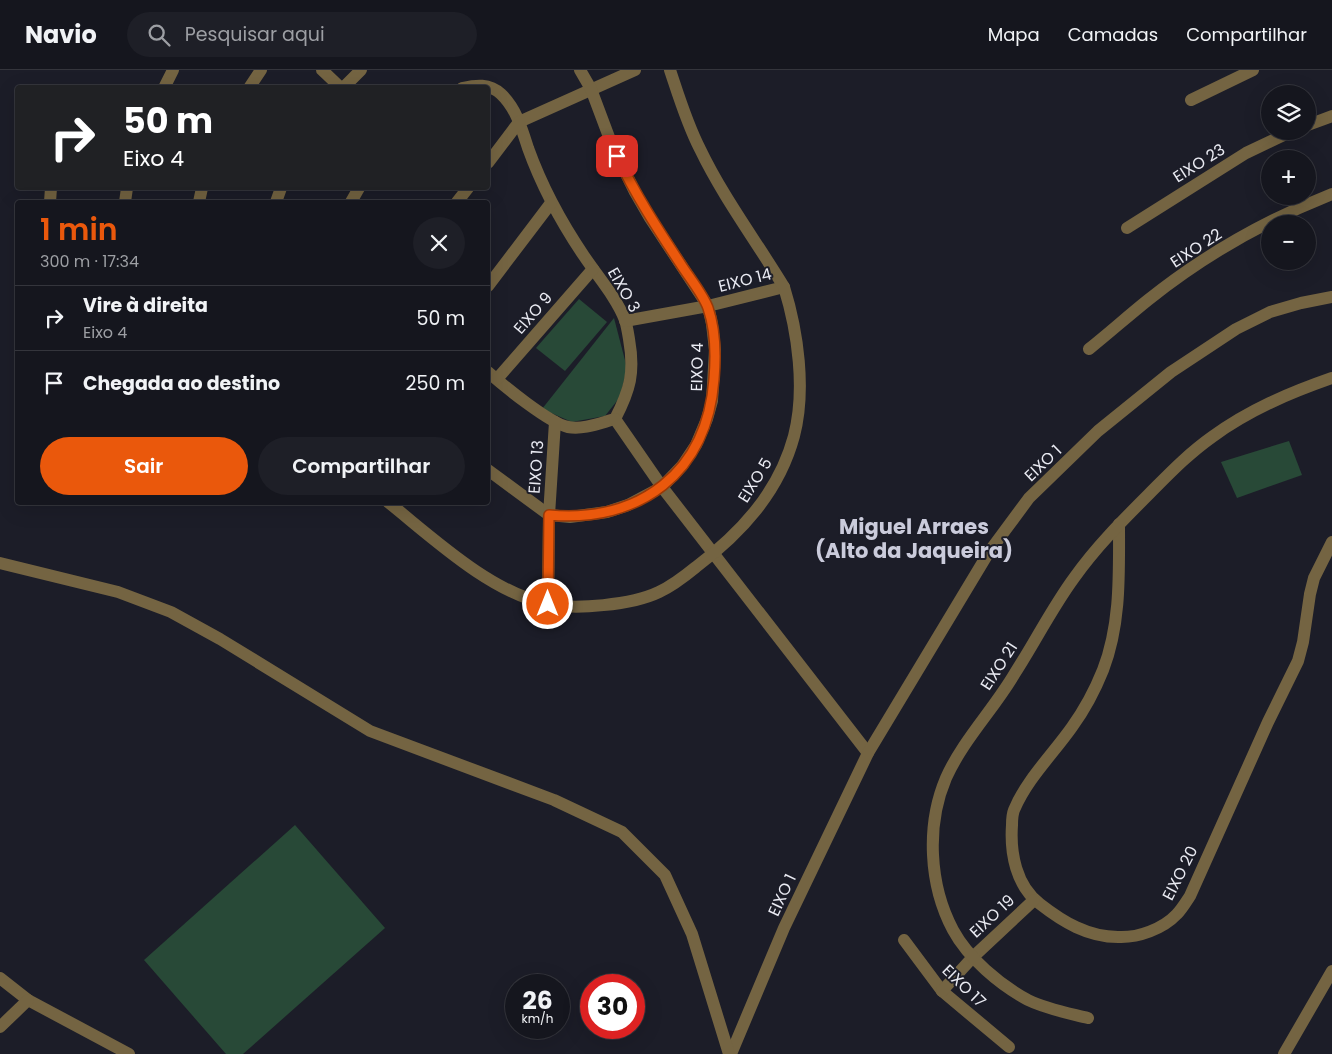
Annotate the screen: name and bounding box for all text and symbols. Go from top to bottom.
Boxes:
search box [127,12,477,57]
text: Navio [25,18,97,51]
icon: search [145,21,173,49]
text: Pesquisar aqui [185,21,325,48]
text: Mapa [988,22,1040,47]
text: Camadas [1068,22,1158,47]
text: Compartilhar [1186,22,1307,47]
map controls [1261,85,1316,270]
button: layers [1261,85,1316,140]
text: 50 m [123,96,213,145]
icon: right [40,105,105,170]
pin [596,135,638,177]
street label: EIXO 23 [1168,138,1230,188]
icon: arrive [603,142,631,170]
text: Eixo 4 [123,143,184,174]
button: + [1261,150,1316,205]
text: 1 min [40,208,118,251]
button: − [1261,215,1316,270]
button: close [413,217,465,269]
street label: EIXO 22 [1166,223,1226,273]
text: 300 m · 17:34 [40,250,139,273]
street label: EIXO 14 [716,262,774,298]
street label: EIXO 3 [602,263,646,317]
street label: EIXO 9 [508,287,558,339]
text: Vire à direita [83,292,208,319]
icon: right [40,304,68,332]
text: 50 m [416,305,465,332]
text: Eixo 4 [83,321,127,344]
street label: EIXO 4 [685,342,709,392]
icon: arrive [40,369,68,397]
text: Chegada ao destino [83,370,280,397]
text: 250 m [406,370,465,397]
button: Sair [40,437,248,495]
button: Compartilhar [258,437,465,495]
street label: EIXO 1 [1019,439,1067,487]
street label: EIXO 13 [523,440,549,494]
street label: EIXO 5 [732,453,778,507]
district label: Miguel Arraes (Alto da Jaqueira) [815,512,1013,565]
position arrow [521,577,573,629]
street label: EIXO 21 [975,637,1023,695]
street label: EIXO 20 [1157,842,1203,904]
street label: EIXO 1 [762,870,802,920]
street label: EIXO 19 [964,889,1020,943]
street label: EIXO 17 [937,959,991,1013]
speed limit sign: 30 [580,974,645,1039]
text: 26 [522,983,553,1018]
text: km/h [522,1010,553,1027]

